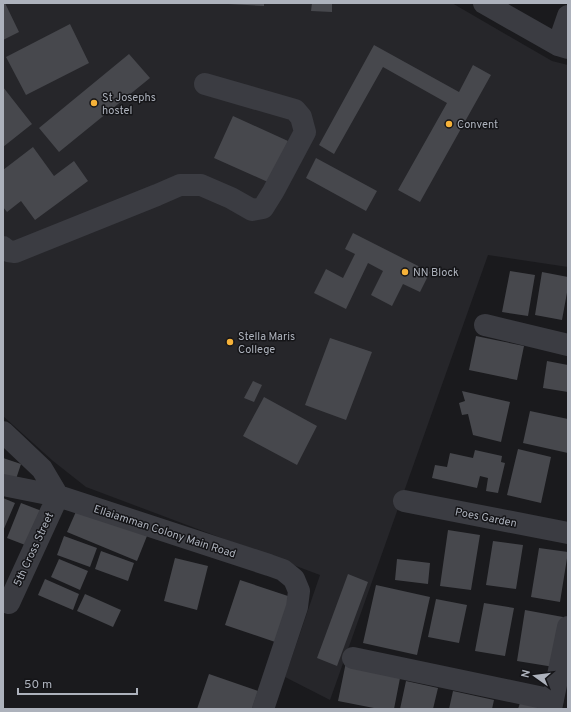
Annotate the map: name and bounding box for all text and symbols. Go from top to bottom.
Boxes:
place label: St Josephs hostel [102,91,156,118]
marker: St Josephs hostel [89,98,99,108]
place label: Convent [457,118,498,132]
marker: Convent [444,119,454,129]
place label: NN Block [413,266,459,280]
marker: NN Block [400,267,410,277]
place label: Stella Maris College [238,330,295,357]
marker: Stella Maris College [225,337,235,347]
street label: Ellaiamman Colony Main Road [92,502,238,562]
street label: Poes Garden [454,505,518,531]
street label: 5th Cross Street [11,510,57,589]
north arrow [515,656,555,696]
text: N [519,668,534,679]
scale bar [18,670,137,696]
text: 50 m [24,677,52,693]

